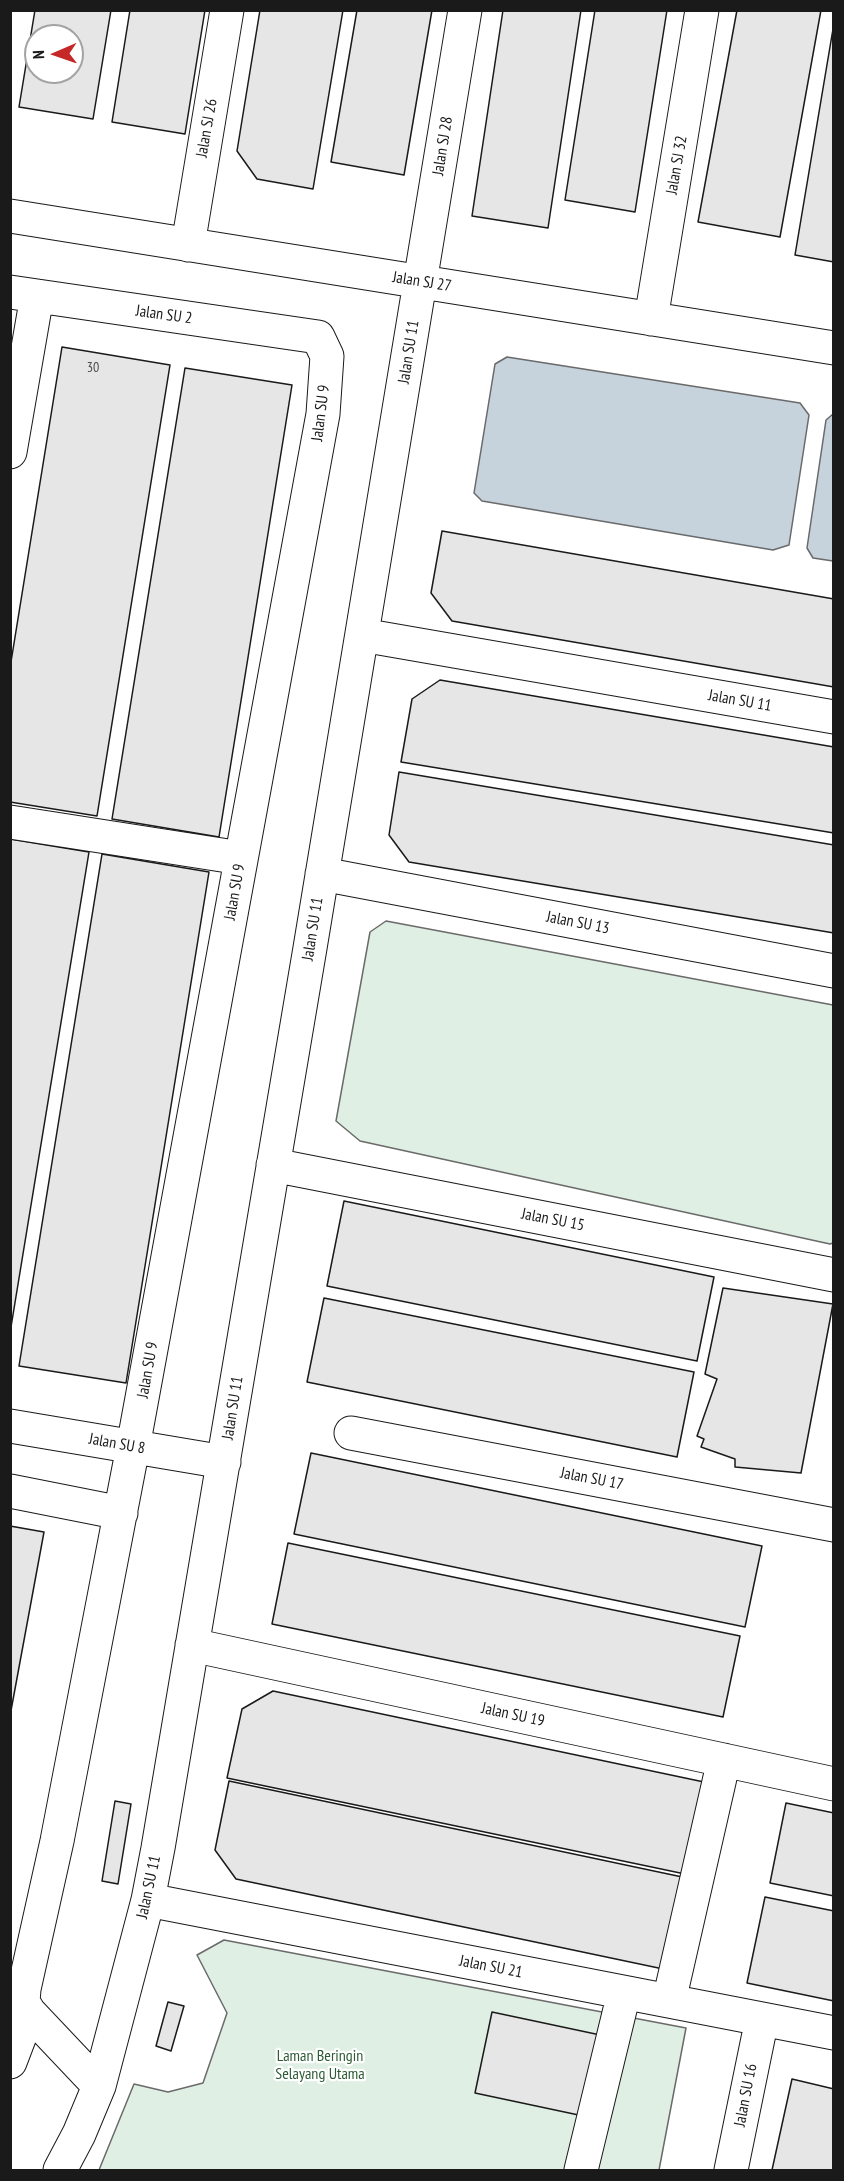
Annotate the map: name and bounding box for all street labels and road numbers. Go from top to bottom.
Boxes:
street label: Jalan SJ 26 [192,97,222,159]
street label: Jalan SJ 28 [429,115,457,177]
street label: Jalan SJ 32 [662,134,692,196]
street label: Jalan SJ 27 [391,268,453,296]
street label: Jalan SU 2 [135,302,193,328]
street label: Jalan SU 11 [395,319,423,385]
street label: Jalan SU 9 [308,384,334,442]
street label: Jalan SU 11 [707,686,773,716]
street label: Jalan SU 9 [221,862,249,922]
street label: Jalan SU 11 [299,896,327,962]
street label: Jalan SU 13 [545,907,611,939]
street label: Jalan SU 15 [520,1204,586,1236]
street label: Jalan SU 9 [134,1340,162,1400]
street label: Jalan SU 11 [219,1375,247,1441]
street label: Jalan SU 8 [87,1430,147,1458]
street label: Jalan SU 17 [559,1463,625,1495]
street label: Jalan SU 19 [480,1699,546,1731]
street label: Jalan SU 11 [133,1854,165,1920]
street label: Jalan SU 21 [458,1951,524,1983]
street label: Jalan SU 16 [730,2062,762,2128]

